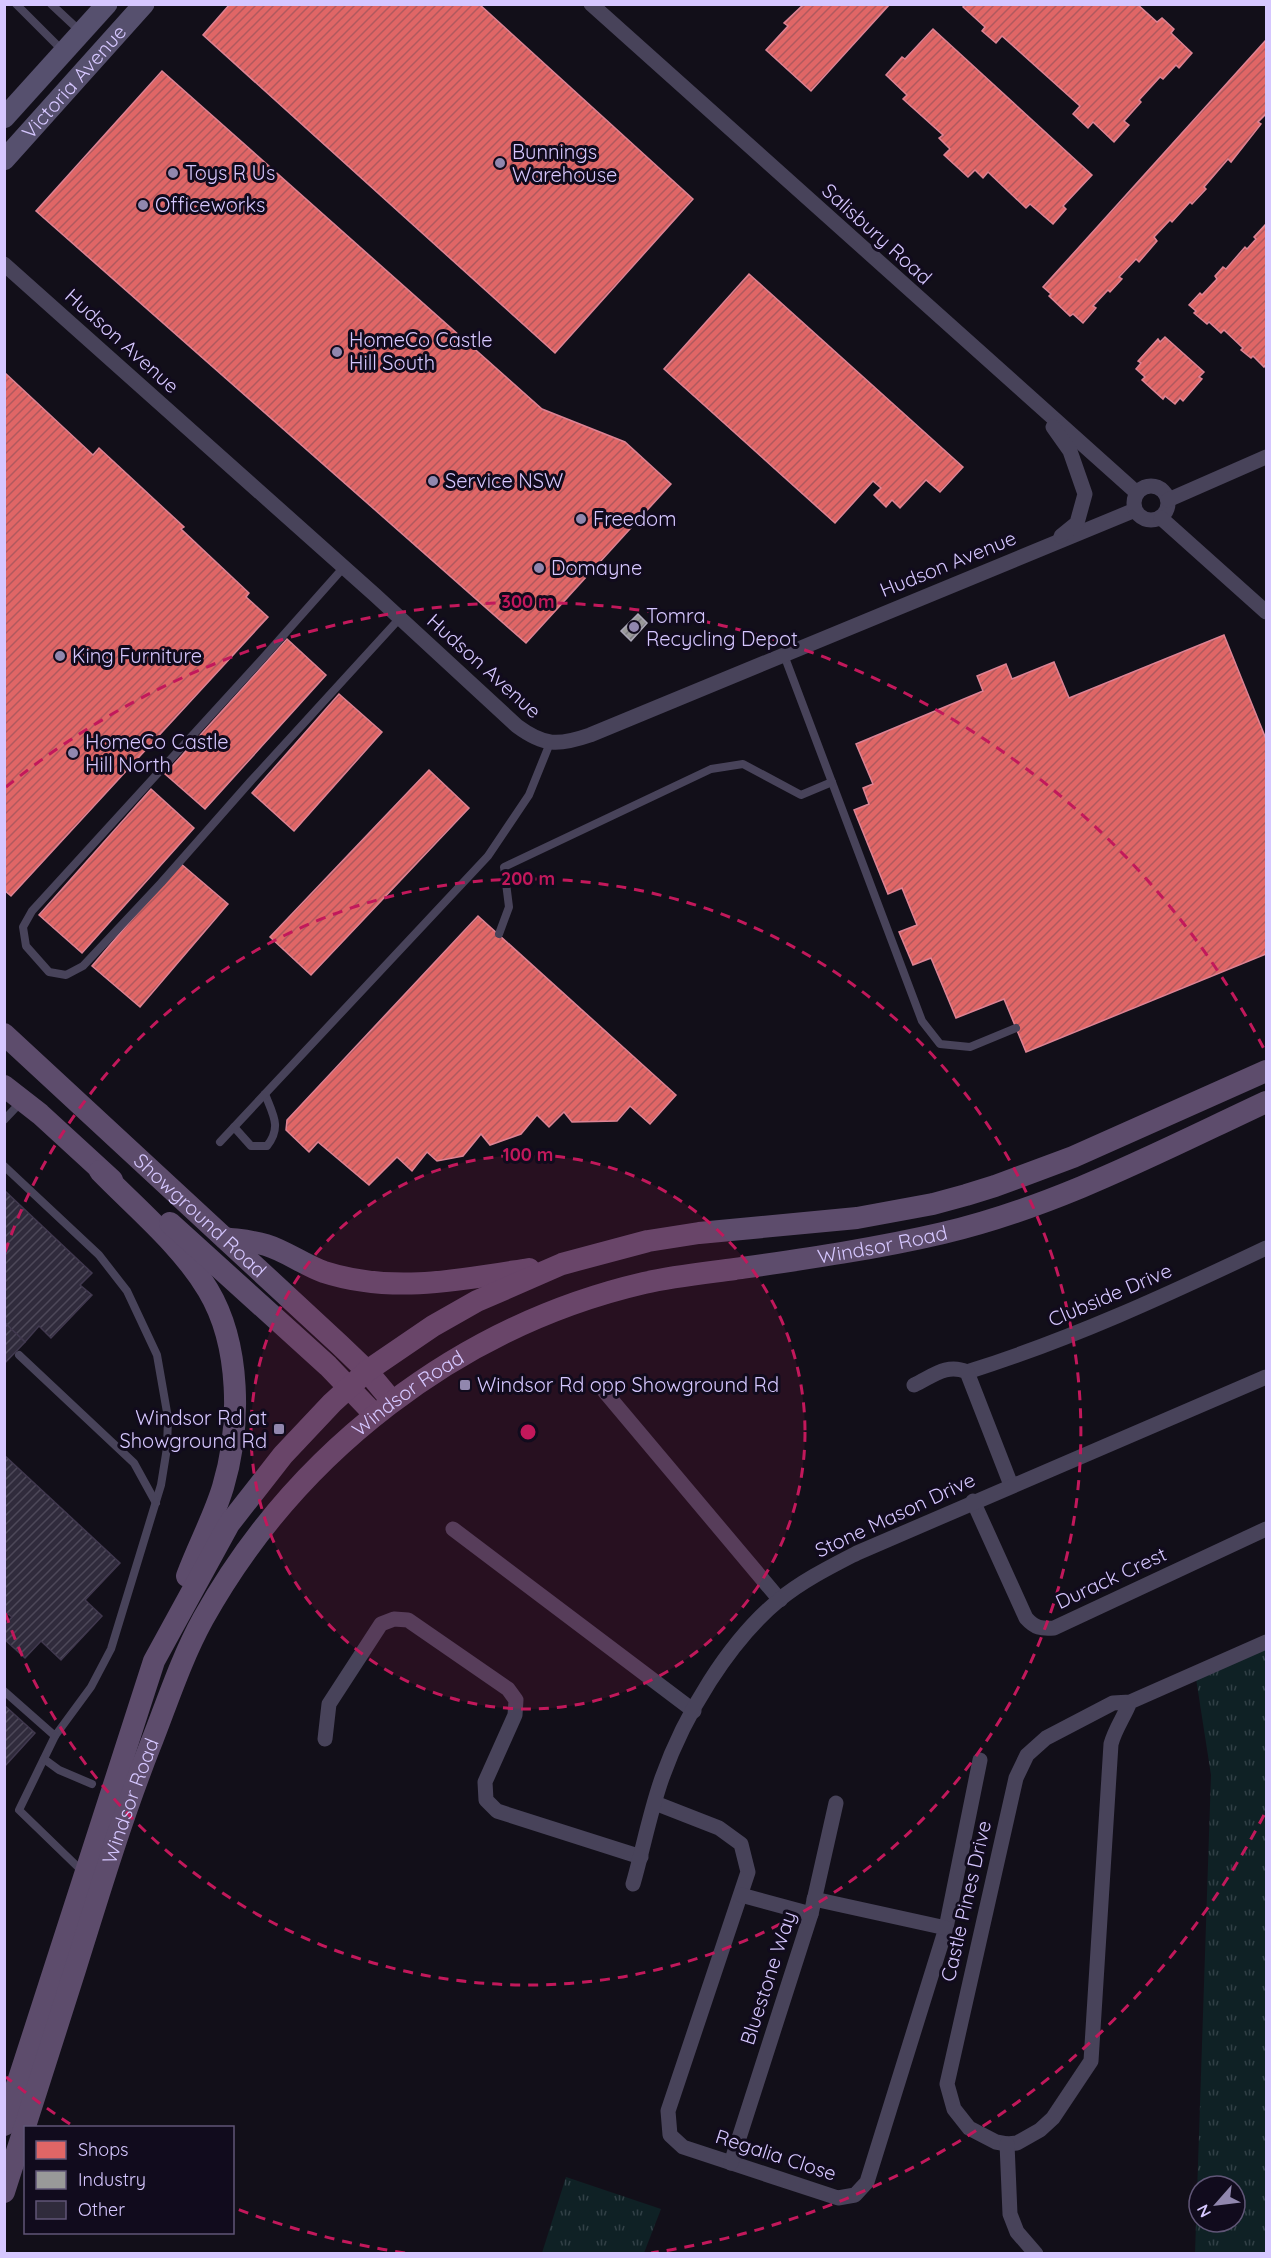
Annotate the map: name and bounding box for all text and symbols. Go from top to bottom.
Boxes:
street label: Victoria Avenue [16,19,131,144]
place label: Bunnings Warehouse [512,139,617,187]
marker: Bunnings Warehouse [493,156,507,170]
place label: Toys R Us [185,160,275,185]
marker: Toys R Us [166,166,180,180]
street label: Salisbury Road [817,178,937,290]
place label: Officeworks [155,192,265,217]
marker: Officeworks [136,198,150,212]
street label: Hudson Avenue [60,283,184,398]
place label: HomeCo Castle Hill South [349,327,493,375]
marker: HomeCo Castle Hill South [330,345,344,359]
place label: Service NSW [445,468,563,493]
marker: Service NSW [426,474,440,488]
place label: Freedom [593,506,676,531]
marker: Freedom [574,512,588,526]
street label: Hudson Avenue [876,525,1020,602]
place label: Domayne [551,555,642,580]
marker: Domayne [532,561,546,575]
text: 300 m [501,590,555,613]
place label: Tomra Recycling Depot [646,603,798,651]
street label: Hudson Avenue [422,608,546,723]
marker: Tomra Recycling Depot [627,620,641,634]
place label: King Furniture [72,643,202,668]
marker: King Furniture [53,649,67,663]
place label: HomeCo Castle Hill North [85,729,229,777]
marker: HomeCo Castle Hill North [66,746,80,760]
text: 200 m [501,867,555,890]
text: 100 m [503,1143,553,1166]
street label: Showground Road [129,1147,272,1283]
street label: Windsor Road [816,1219,950,1269]
street label: Clubside Drive [1044,1257,1175,1332]
street label: Windsor Road [347,1344,468,1441]
place label: Windsor Rd opp Showground Rd [477,1372,779,1397]
marker: Windsor Rd opp Showground Rd [458,1378,472,1392]
place label: Windsor Rd at Showground Rd [120,1405,267,1453]
marker: Windsor Rd at Showground Rd [272,1422,286,1436]
centre of rings [518,1422,538,1442]
street label: Stone Mason Drive [811,1467,979,1563]
street label: Durack Crest [1051,1541,1170,1614]
street label: Windsor Road [96,1734,164,1867]
street label: Castle Pines Drive [935,1818,996,1984]
street label: Bluestone Way [734,1908,801,2048]
street label: Regalia Close [713,2123,840,2186]
legend [24,2126,234,2234]
text: Shops [78,2138,129,2161]
text: Industry [78,2168,146,2191]
north arrow [1187,2174,1247,2234]
text: Other [78,2198,125,2221]
text: N [1192,2201,1215,2221]

